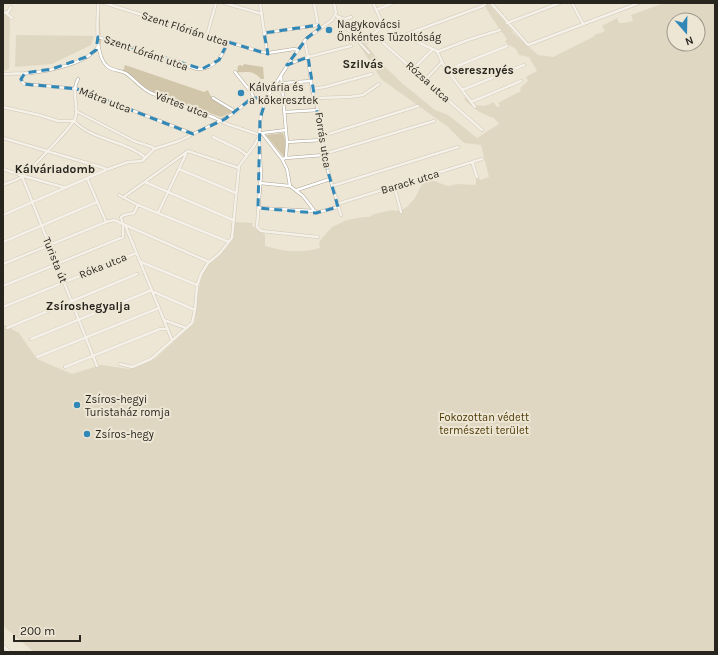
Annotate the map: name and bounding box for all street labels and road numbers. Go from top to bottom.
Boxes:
street label: Szent Flórián utca [140,9,230,49]
street label: Szent Lóránt utca [102,33,190,73]
street label: Rózsa utca [403,59,453,105]
street label: Mátra utca [77,84,133,116]
street label: Vértes utca [153,89,211,121]
street label: Forrás utca [312,111,334,169]
street label: Barack utca [379,167,441,197]
street label: Turista út [40,235,70,285]
street label: Róka utca [77,251,129,281]

